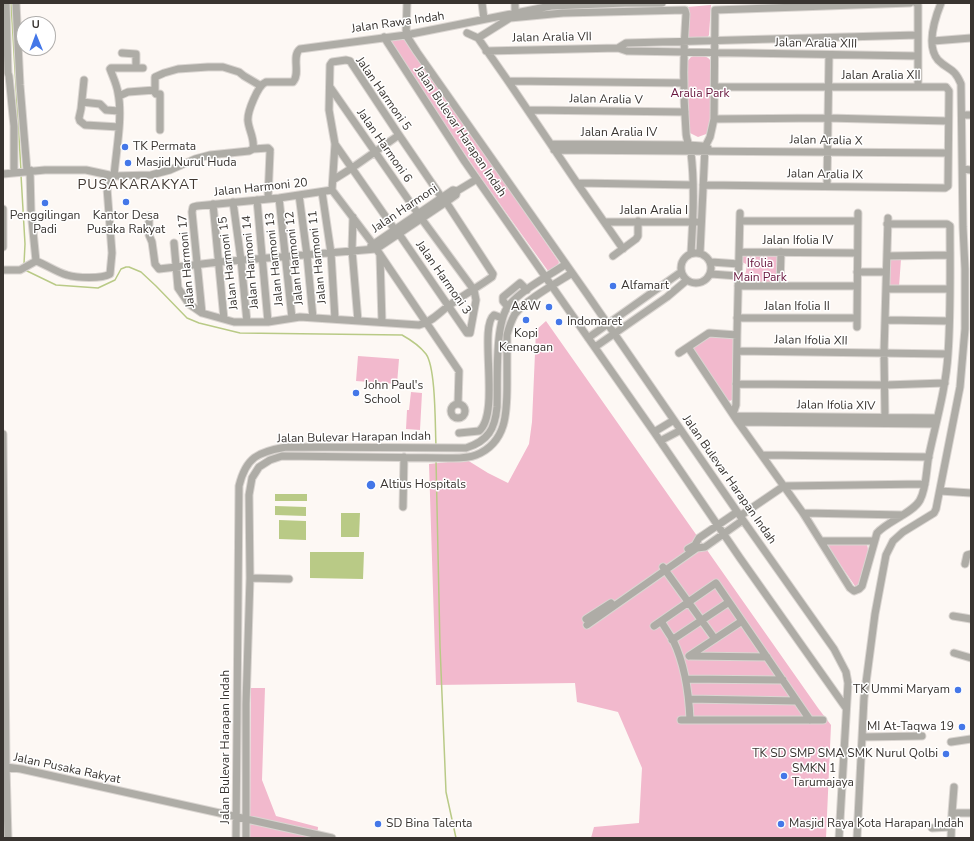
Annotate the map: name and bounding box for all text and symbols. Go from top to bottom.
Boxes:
street label: Jalan Rawa Indah [351,9,445,37]
north arrow [16,16,56,56]
text: U [32,17,40,32]
street label: Jalan Aralia VII [512,30,592,46]
street label: Jalan Aralia XIII [775,36,857,52]
street label: Jalan Harmoni 5 [352,54,414,134]
street label: Jalan Bulevar Harapan Indah [411,64,509,200]
street label: Jalan Aralia XII [841,69,921,83]
park label: Aralia Park [670,87,730,101]
street label: Jalan Aralia V [569,92,643,108]
street label: Jalan Harmoni 6 [353,106,415,186]
street label: Jalan Aralia IV [581,126,657,140]
street label: Jalan Aralia X [789,133,863,149]
place label: TK Permata [133,140,196,154]
marker: TK Permata [120,142,130,152]
place label: Masjid Nurul Huda [136,156,237,170]
marker: Masjid Nurul Huda [123,158,133,168]
street label: Jalan Aralia IX [787,167,863,183]
street label: Jalan Harmoni 20 [214,176,308,200]
district label: PUSAKARAKYAT [77,178,199,194]
street label: Jalan Harmoni [369,182,441,236]
marker: Kantor Desa Pusaka Rakyat [121,197,131,207]
marker: Penggilingan Padi [40,198,50,208]
street label: Jalan Aralia I [620,204,688,218]
place label: Penggilingan Padi [10,209,80,237]
place label: Kantor Desa Pusaka Rakyat [87,209,165,237]
street label: Jalan Harmoni 11 [306,210,330,304]
street label: Jalan Harmoni 12 [283,211,307,305]
street label: Jalan Harmoni 13 [263,212,287,306]
street label: Jalan Harmoni 17 [176,214,198,308]
street label: Jalan Harmoni 14 [240,215,262,309]
street label: Jalan Harmoni 15 [216,216,242,310]
street label: Jalan Ifolia IV [763,234,833,248]
street label: Jalan Harmoni 3 [412,238,474,318]
park label: Ifolia Main Park [733,257,787,285]
place label: Alfamart [621,279,669,293]
marker: Alfamart [608,281,618,291]
place label: A&W [511,300,541,314]
street label: Jalan Ifolia II [764,300,830,314]
marker: A&W [544,302,554,312]
marker: Kopi Kenangan [521,315,531,325]
place label: Indomaret [567,315,622,329]
marker: Indomaret [554,317,564,327]
place label: Kopi Kenangan [499,327,553,355]
street label: Jalan Ifolia XII [774,333,848,349]
place label: John Paul's School [364,379,423,407]
marker: John Paul's School [351,388,361,398]
street label: Jalan Ifolia XIV [797,398,875,414]
street label: Jalan Bulevar Harapan Indah [679,413,779,547]
street label: Jalan Bulevar Harapan Indah [277,429,431,447]
place label: Altius Hospitals [380,478,466,492]
marker: Altius Hospitals [365,479,377,491]
street label: Jalan Bulevar Harapan Indah [219,670,233,824]
place label: TK Ummi Maryam [853,683,950,697]
marker: TK Ummi Maryam [953,685,963,695]
place label: MI At-Taqwa 19 [867,720,954,734]
marker: MI At-Taqwa 19 [957,722,967,732]
place label: TK SD SMP SMA SMK Nurul Qolbi [752,747,938,761]
marker: TK SD SMP SMA SMK Nurul Qolbi [941,749,951,759]
street label: Jalan Pusaka Rakyat [12,751,122,787]
place label: SMKN 1 Tarumajaya [792,762,854,790]
marker: SMKN 1 Tarumajaya [779,771,789,781]
place label: SD Bina Talenta [386,817,472,831]
place label: Masjid Raya Kota Harapan Indah [789,817,964,831]
marker: SD Bina Talenta [373,819,383,829]
marker: Masjid Raya Kota Harapan Indah [776,819,786,829]

